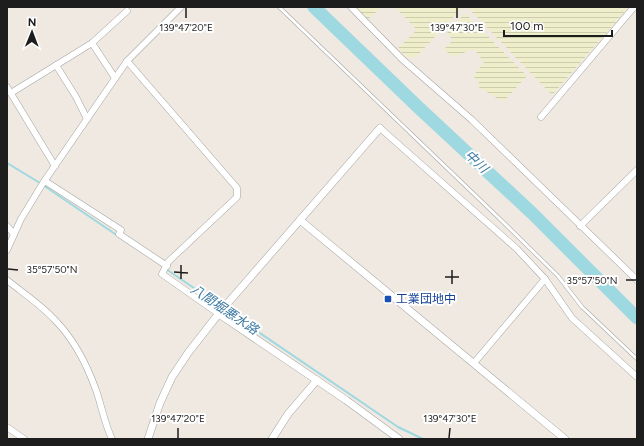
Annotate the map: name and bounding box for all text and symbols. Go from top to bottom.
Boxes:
north arrow [12,12,52,52]
scale bar [504,12,612,38]
text: N [28,16,37,29]
text: 100 m [510,19,544,33]
text: 139°47'20"E [159,21,213,34]
text: 139°47'30"E [430,21,484,34]
water label: 中川 [462,147,493,177]
text: 35°57'50"N [26,263,78,276]
text: 35°57'50"N [566,274,618,287]
water label: 八間堀悪水路 [188,281,262,338]
place label: 工業団地中 [396,292,456,306]
marker: 工業団地中 [383,294,393,304]
text: 139°47'20"E [151,412,205,425]
text: 139°47'30"E [423,412,477,425]

